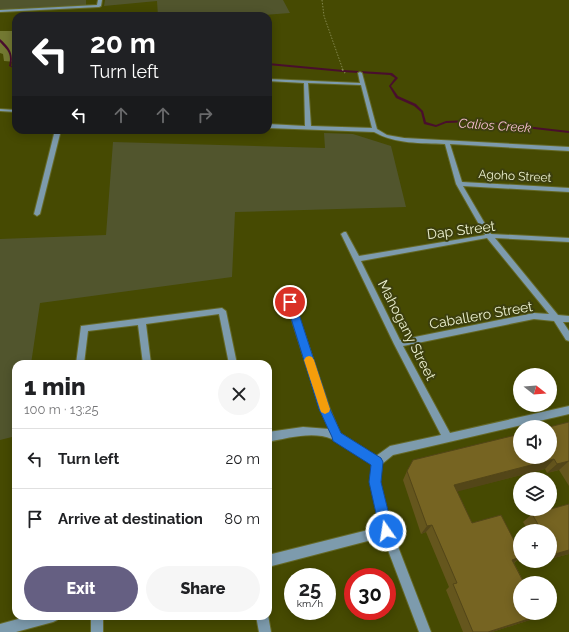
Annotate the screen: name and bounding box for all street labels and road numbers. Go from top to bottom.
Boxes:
street label: Agoho Street [478,167,552,185]
street label: Dap Street [426,218,496,242]
street label: Mahogany Street [375,277,439,383]
street label: Caballero Street [428,298,534,332]

